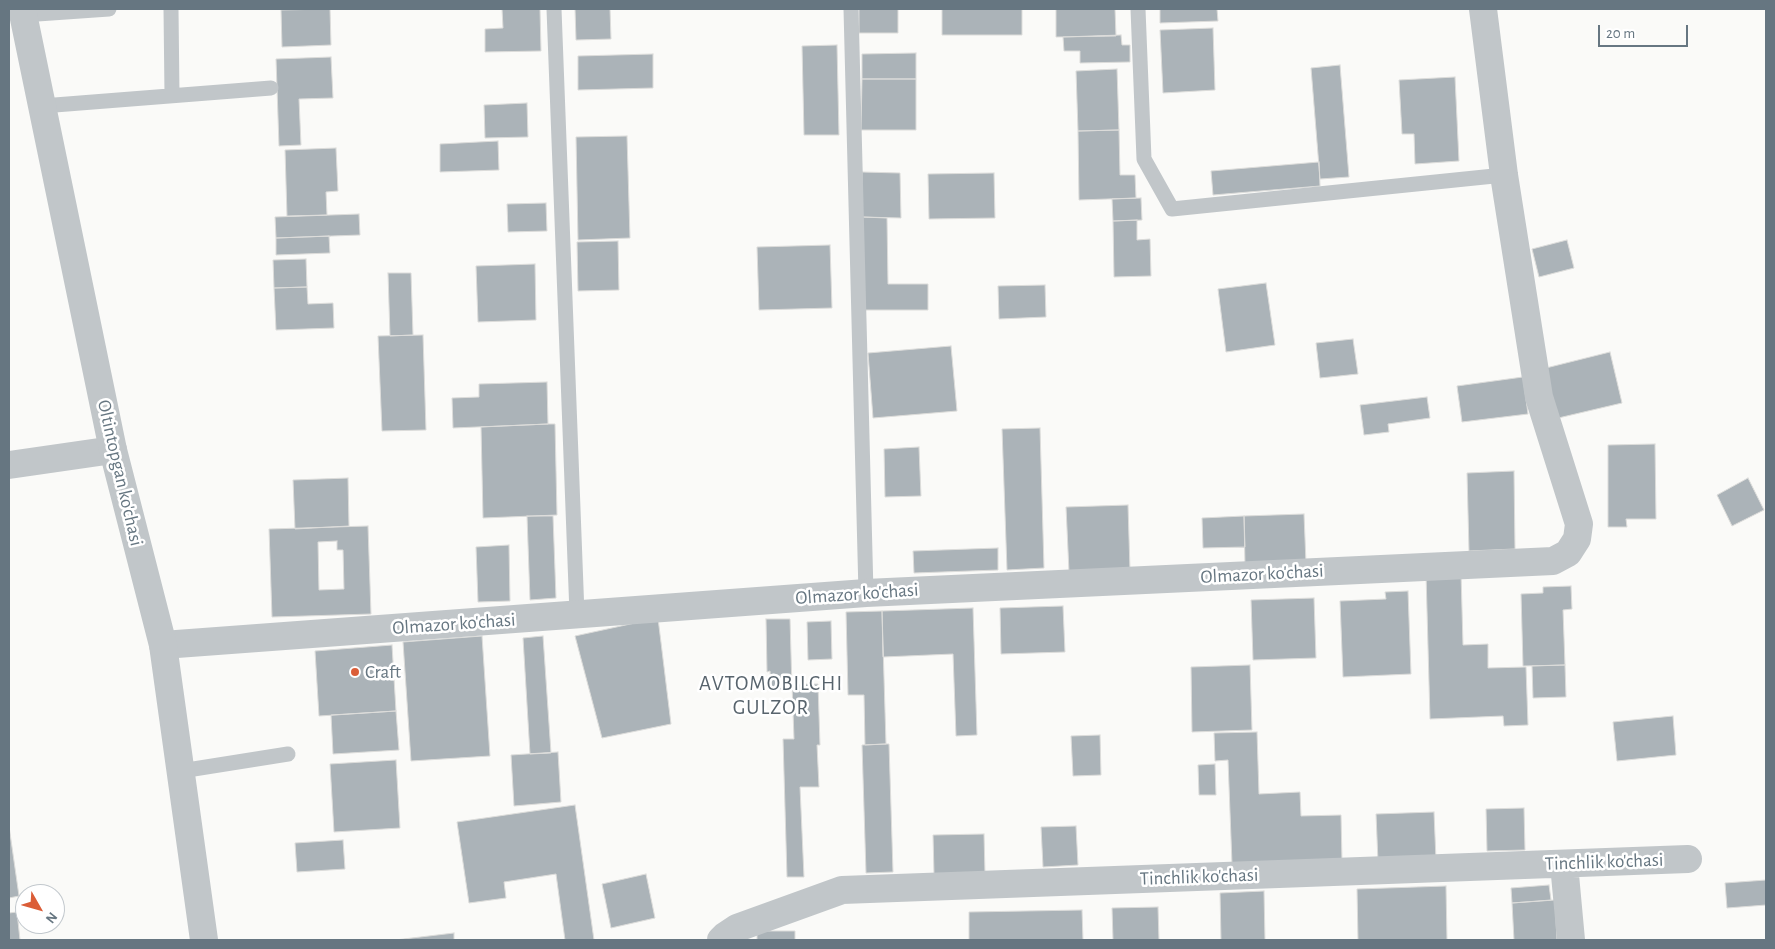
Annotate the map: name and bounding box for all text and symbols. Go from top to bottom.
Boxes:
scale bar [1600,15,1690,47]
text: 20 m [1606,26,1635,41]
street label: Oltintopgan ko'chasi [92,398,148,548]
street label: Olmazor ko'chasi [1200,559,1324,589]
street label: Olmazor ko'chasi [795,578,919,610]
street label: Olmazor ko'chasi [392,608,516,640]
place label: Craft [365,661,401,683]
marker: Craft [349,666,361,678]
district label: AVTOMOBILCHI GULZOR [697,671,845,721]
street label: Tinchlik ko'chasi [1544,849,1664,875]
street label: Tinchlik ko'chasi [1139,864,1259,890]
north arrow [15,884,65,934]
text: N [43,909,60,926]

